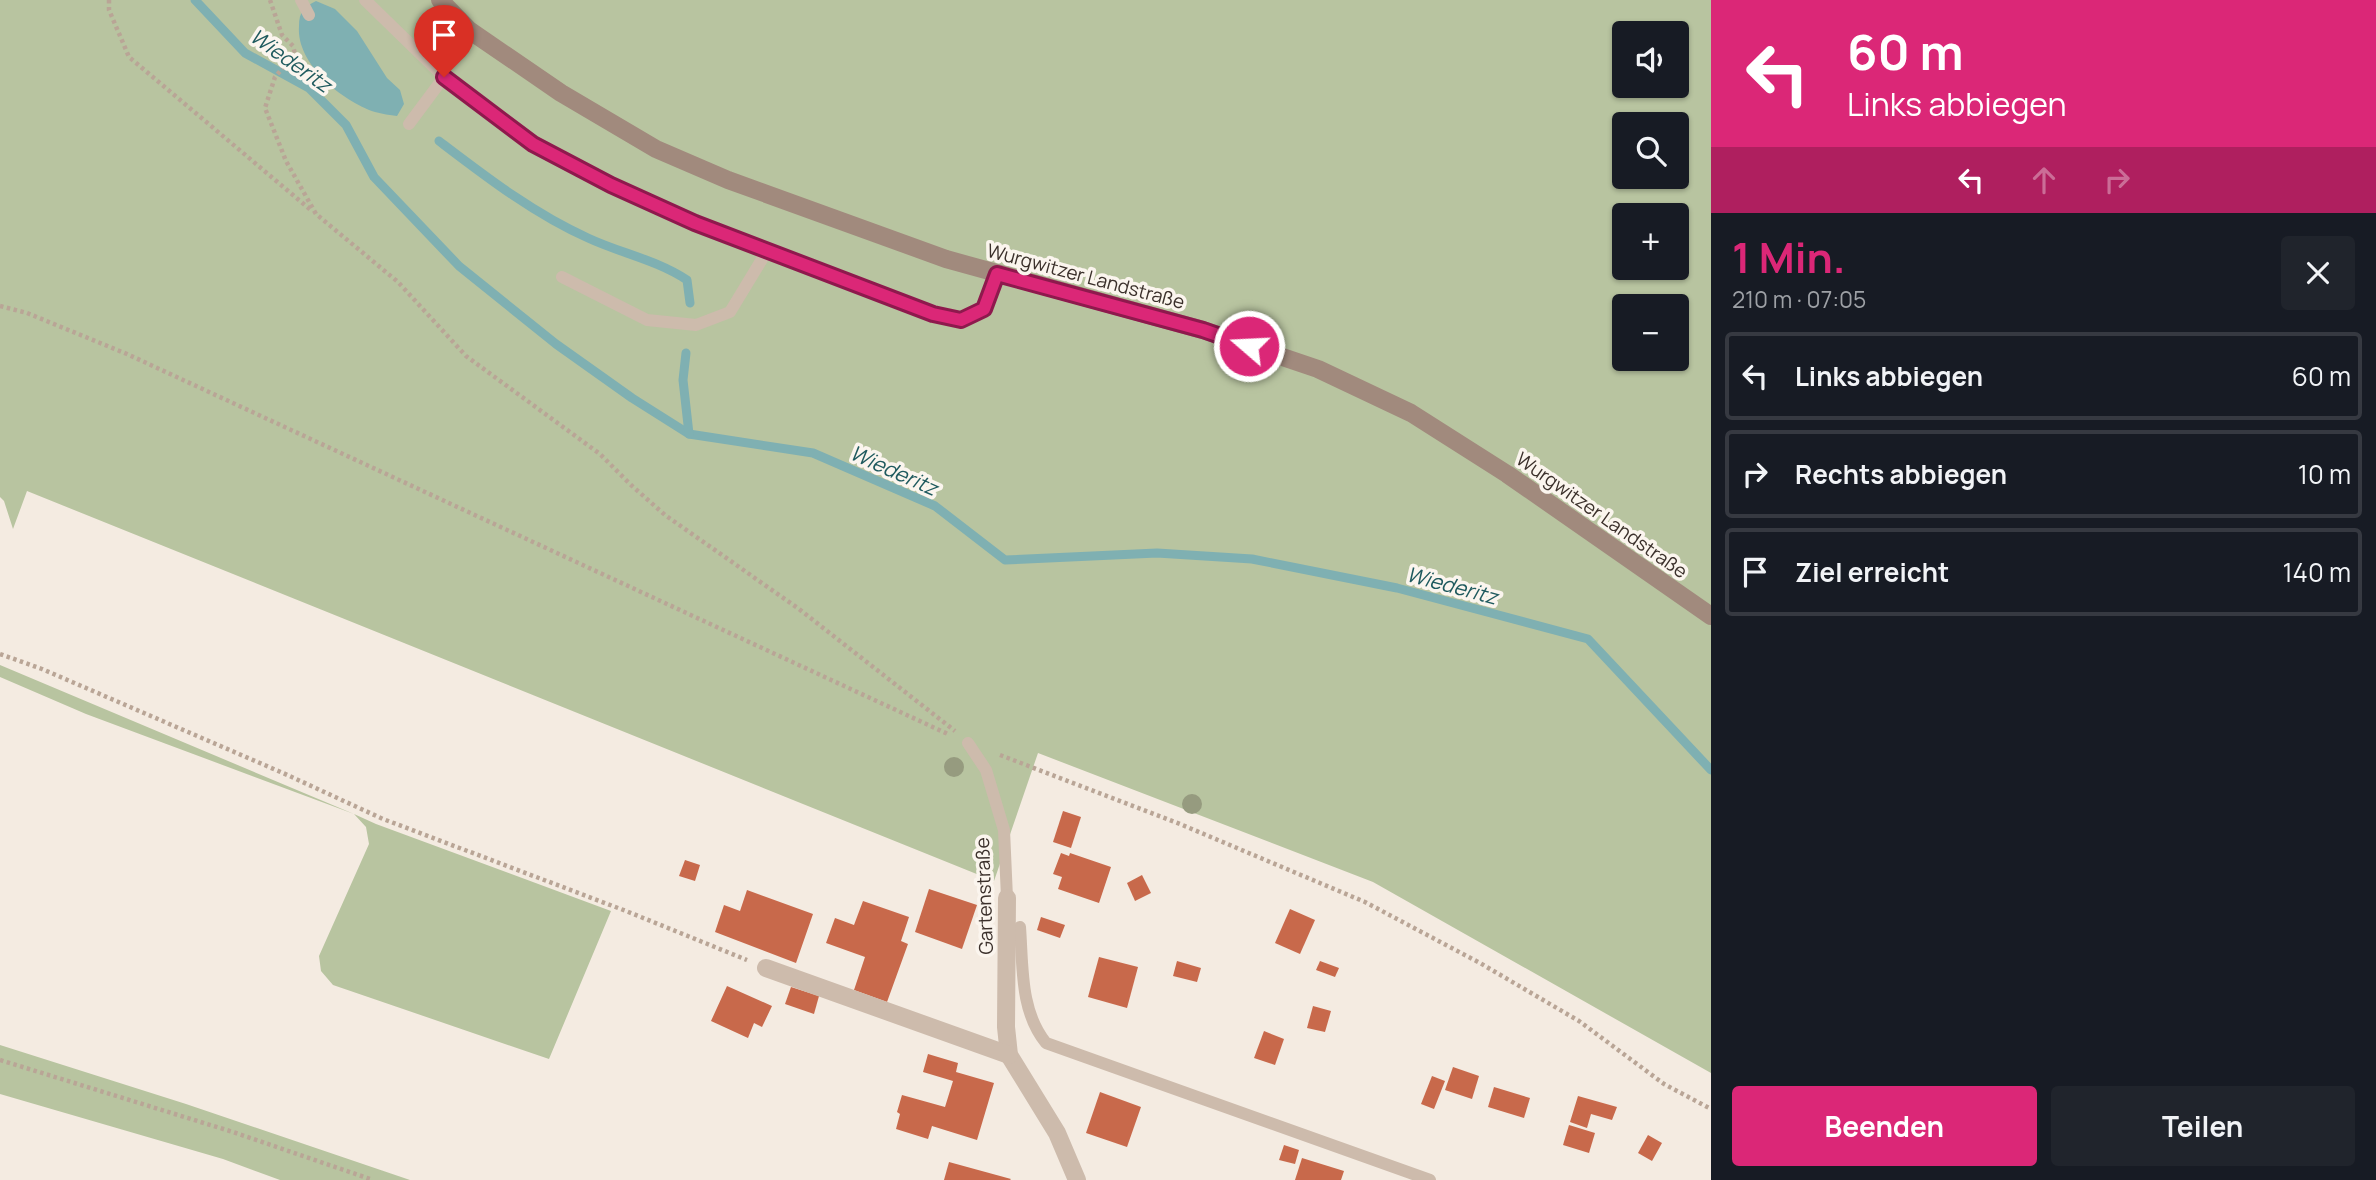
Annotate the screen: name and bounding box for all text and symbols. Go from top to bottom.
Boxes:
pin [414,5,474,77]
icon: arrive [425,16,463,54]
text: 60 m [1847,18,1964,85]
map controls [1612,21,1689,371]
button: sound [1612,21,1689,98]
water label: Wiederitz [245,22,340,100]
icon: left [1732,28,1823,119]
text: Links abbiegen [1847,82,2067,126]
button: search [1612,112,1689,189]
icon: left [1952,161,1990,199]
icon: ahead [2025,161,2063,199]
icon: right [2098,161,2136,199]
button: + [1612,203,1689,280]
text: 1 Min. [1732,228,1846,286]
button: close [2281,236,2355,310]
street label: Wurgwitzer Landstraße [984,237,1188,315]
text: 210 m · 07:05 [1732,283,1866,315]
button: − [1612,294,1689,371]
position arrow [1212,309,1286,383]
icon: left [1736,357,1774,395]
text: Links abbiegen [1795,358,1983,394]
text: 60 m [2292,358,2351,394]
water label: Wiederitz [846,438,945,503]
street label: Wurgwitzer Landstraße [1511,446,1693,584]
icon: right [1736,455,1774,493]
text: Rechts abbiegen [1795,456,2007,492]
text: 10 m [2298,456,2351,492]
icon: arrive [1736,553,1774,591]
text: Ziel erreicht [1795,554,1949,590]
text: 140 m [2282,554,2351,590]
water label: Wiederitz [1403,559,1503,611]
street label: Gartenstraße [969,837,999,955]
button: Beenden [1732,1086,2037,1166]
button: Teilen [2051,1086,2355,1166]

